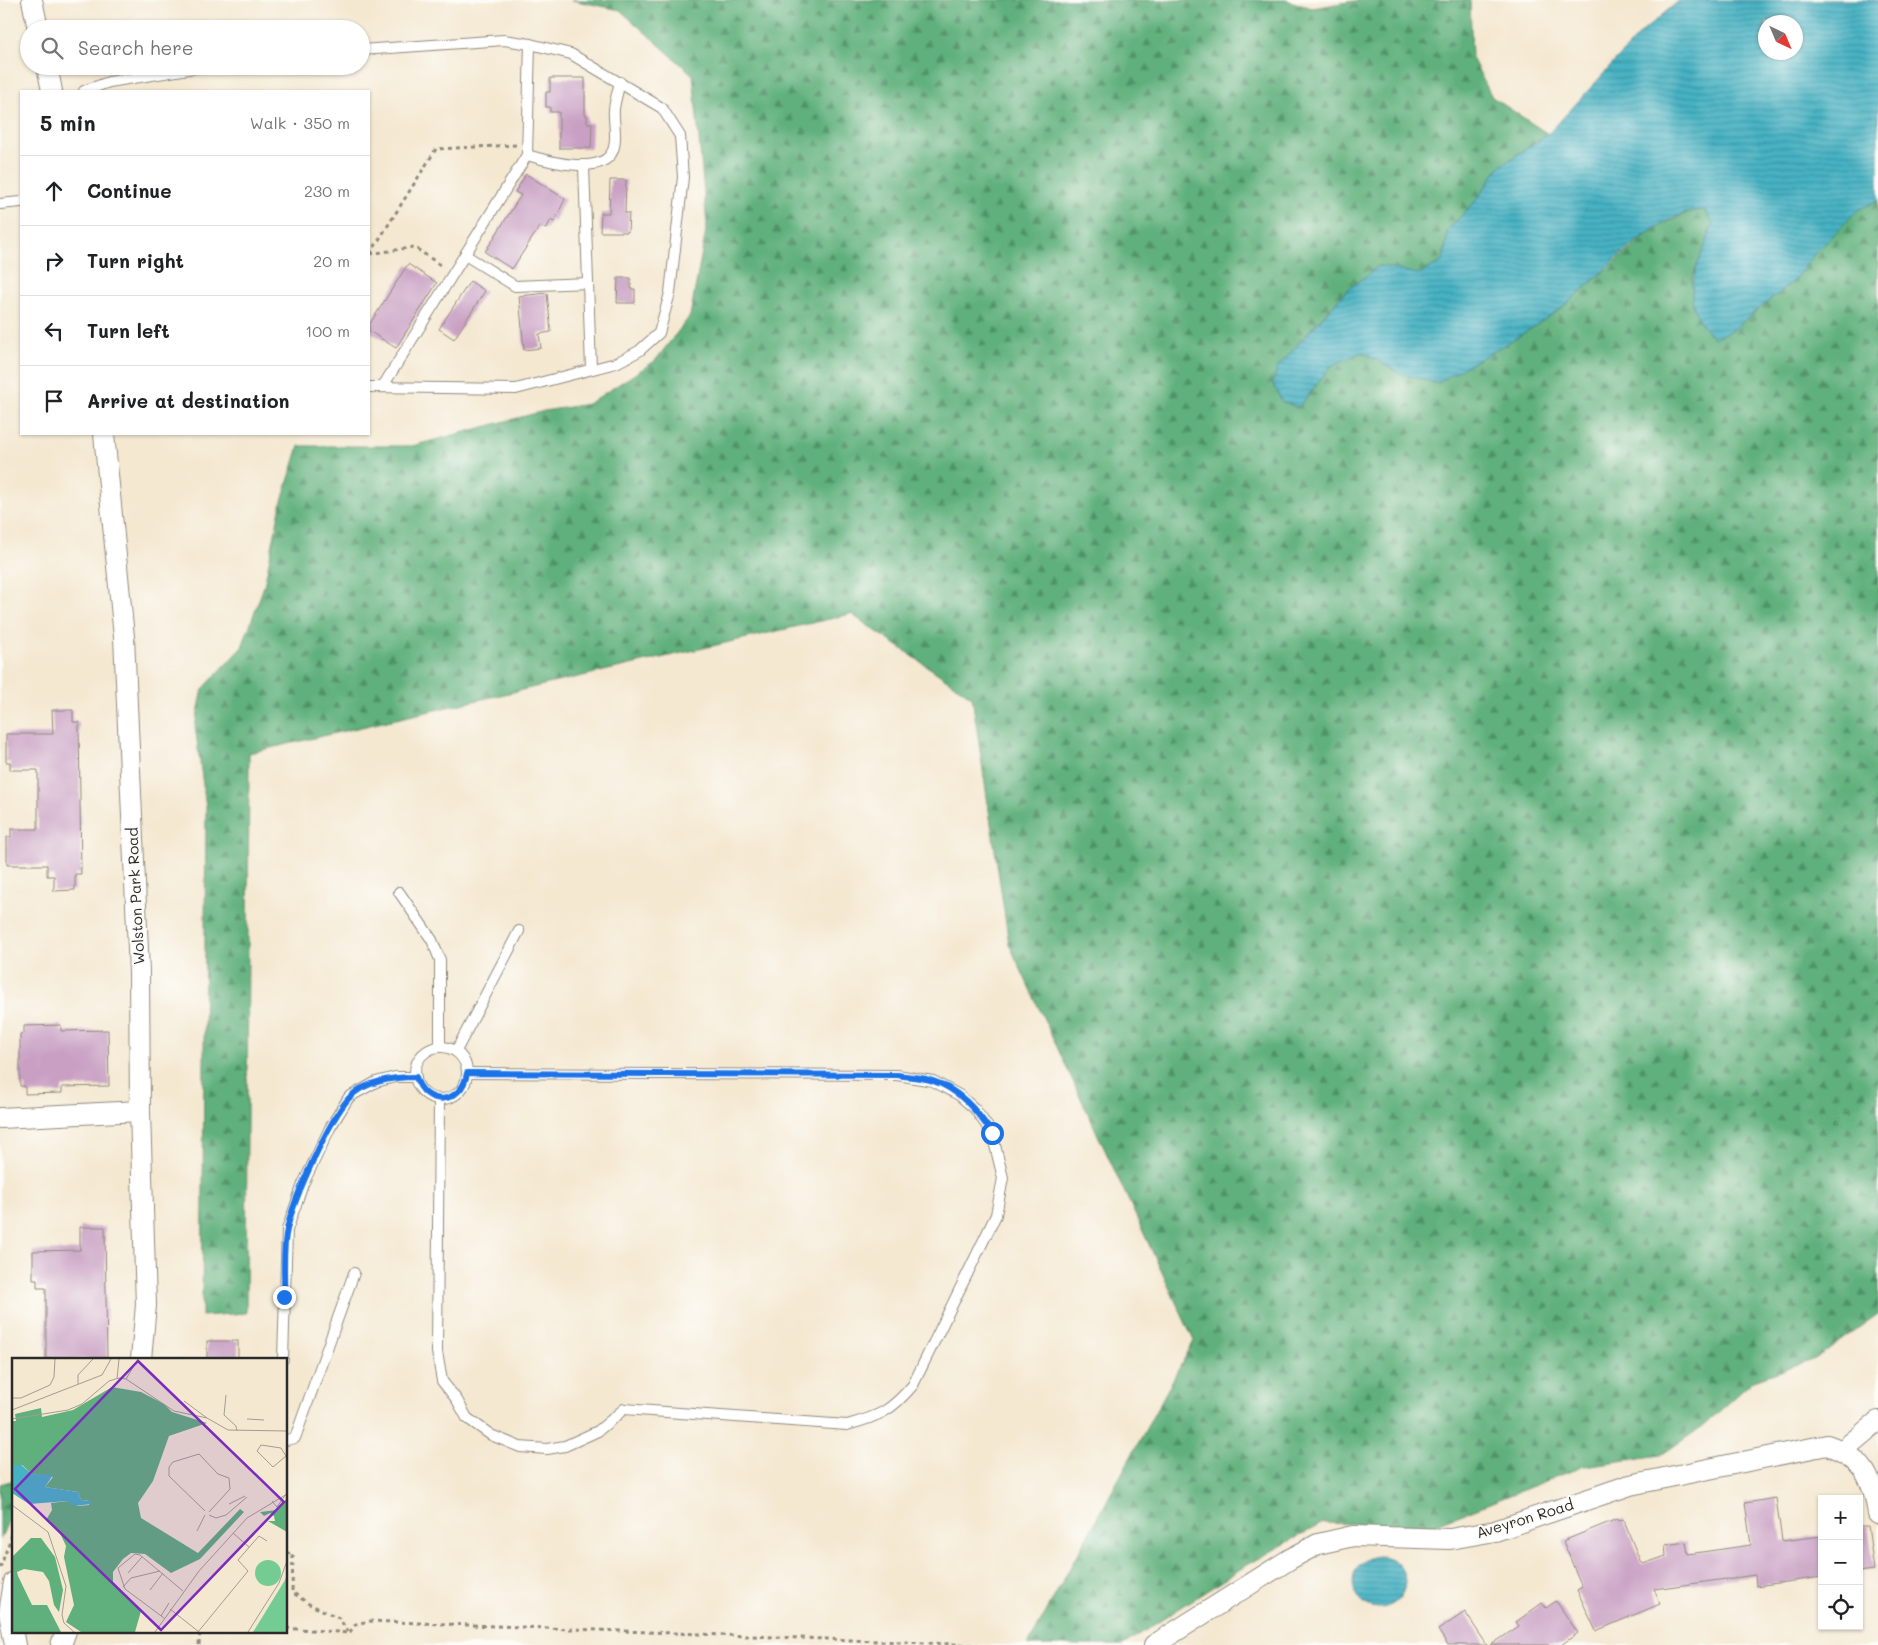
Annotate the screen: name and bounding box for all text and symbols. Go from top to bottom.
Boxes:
north arrow [1758,15,1803,60]
search box [20,20,370,75]
icon: search [38,34,66,62]
text: Search here [78,35,194,60]
text: 5 min [40,109,96,136]
text: Walk · 350 m [250,112,350,133]
icon: ahead [40,177,68,205]
text: Continue [87,178,172,203]
text: 230 m [304,180,350,201]
icon: right [40,247,68,275]
text: Turn right [87,248,184,273]
text: 20 m [313,250,350,271]
icon: left [40,317,68,345]
text: Turn left [87,318,170,343]
text: 100 m [305,320,350,341]
icon: arrive [40,387,68,415]
text: Arrive at destination [87,388,290,413]
street label: Wolston Park Road [121,827,149,965]
route start [981,1122,1004,1145]
route end [273,1286,296,1309]
inset map [12,1358,288,1632]
street label: Aveyron Road [1474,1494,1576,1542]
map controls [1818,1495,1863,1630]
button: + [1818,1495,1863,1540]
button: − [1818,1540,1863,1585]
button: locate [1818,1585,1863,1630]

